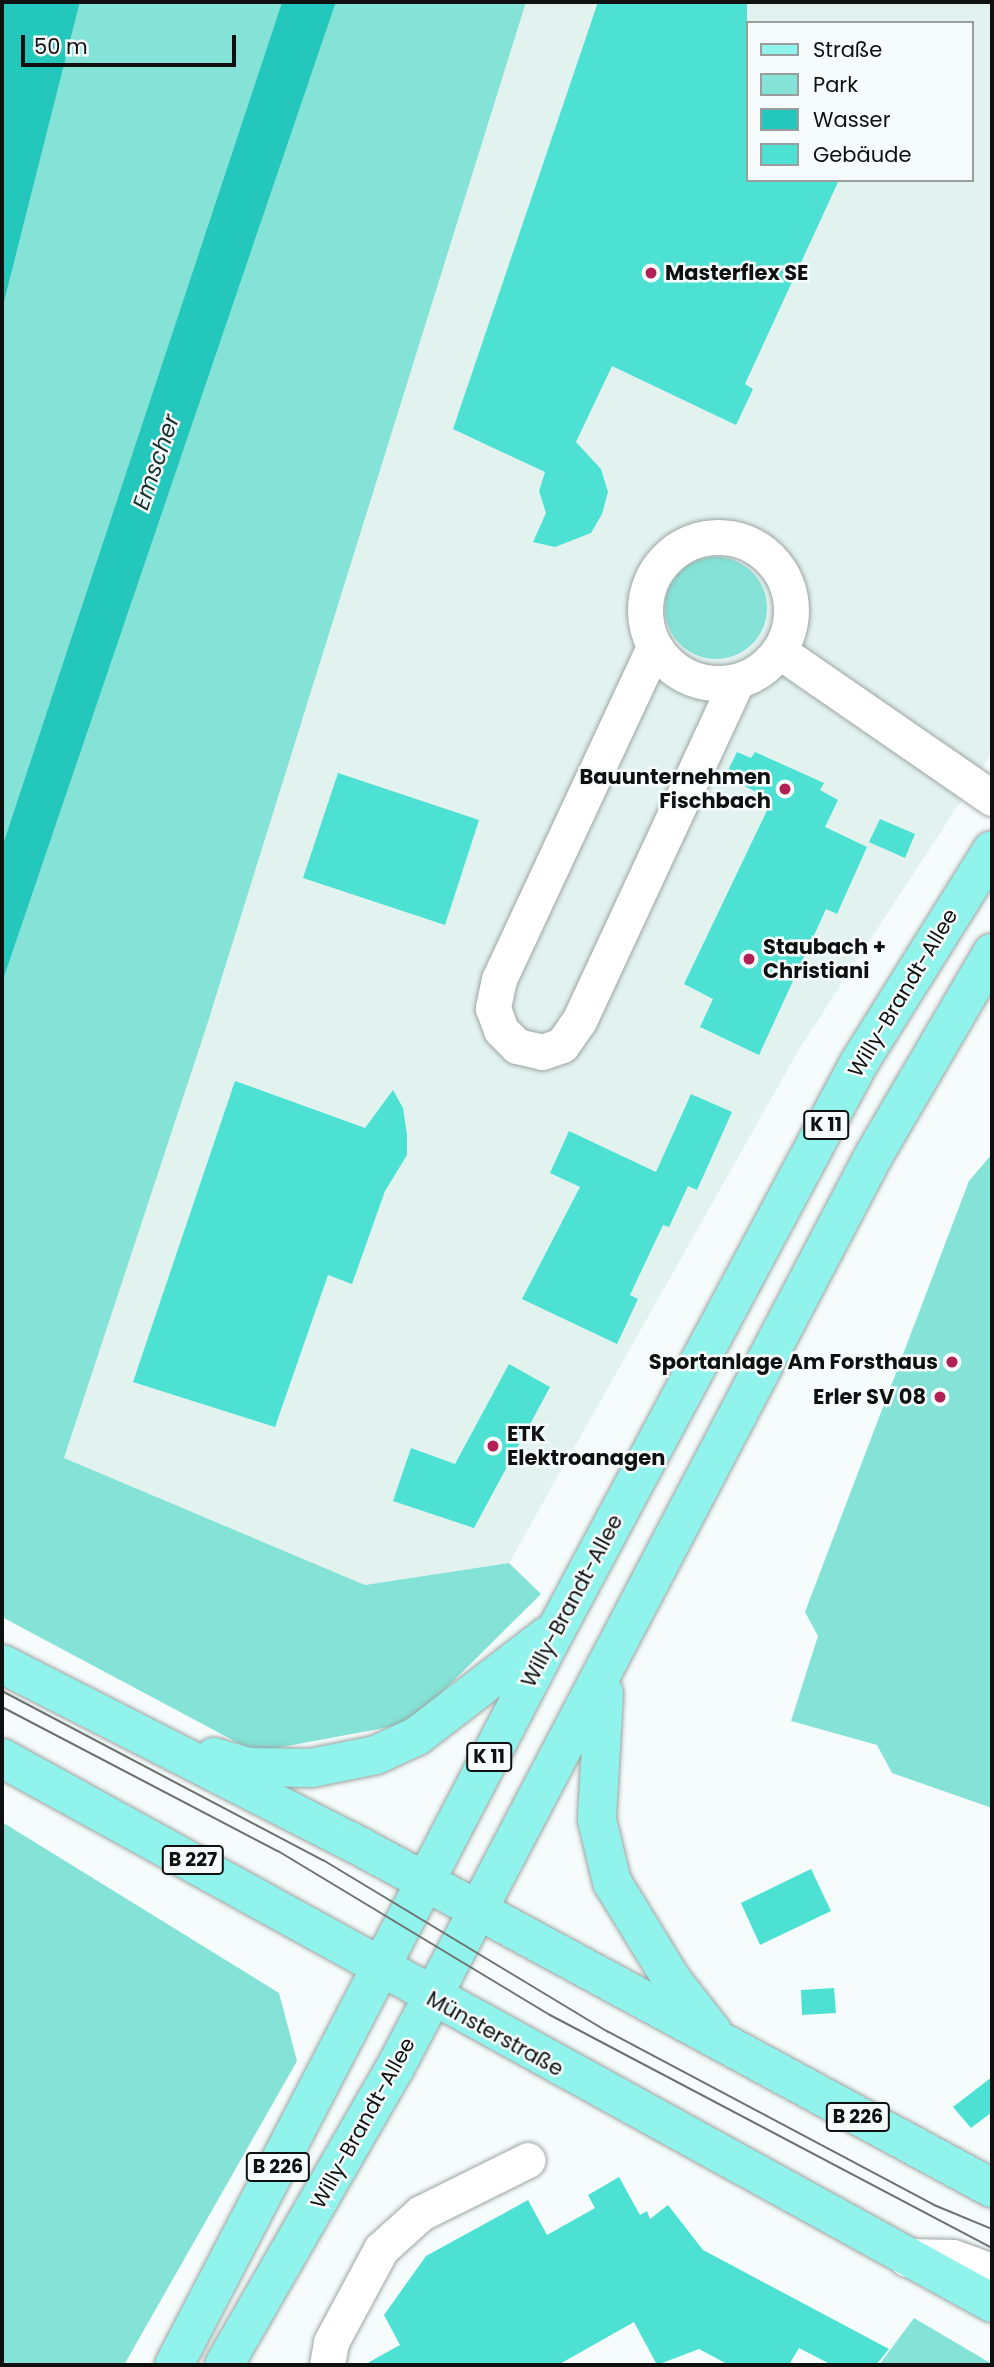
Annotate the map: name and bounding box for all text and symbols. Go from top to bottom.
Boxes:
scale bar [24,21,240,65]
legend [746,21,973,182]
text: 50 m [34,32,88,61]
text: Straße [813,35,882,64]
text: Park [813,70,858,99]
text: Wasser [813,105,890,134]
text: Gebäude [813,140,911,169]
place label: Masterflex SE [665,260,808,286]
marker: Masterflex SE [643,265,659,281]
water label: Emscher [127,411,185,513]
place label: Bauunternehmen Fischbach [579,764,771,814]
marker: Bauunternehmen Fischbach [777,781,793,797]
street label: Willy-Brandt-Allee [843,904,963,1082]
place label: Staubach + Christiani [763,934,886,984]
marker: Staubach + Christiani [741,951,757,967]
road number: K 11 [802,1110,850,1140]
place label: Sportanlage Am Forsthaus [649,1349,938,1375]
marker: Sportanlage Am Forsthaus [944,1354,960,1370]
place label: Erler SV 08 [813,1384,926,1410]
marker: Erler SV 08 [932,1389,948,1405]
place label: ETK Elektroanagen [507,1421,665,1471]
marker: ETK Elektroanagen [485,1438,501,1454]
street label: Willy-Brandt-Allee [516,1510,628,1692]
road number: K 11 [464,1742,514,1772]
road number: B 227 [162,1844,224,1876]
street label: Münsterstraße [422,1986,568,2082]
street label: Willy-Brandt-Allee [306,2033,420,2213]
road number: B 226 [825,2102,891,2132]
road number: B 226 [245,2152,311,2182]

